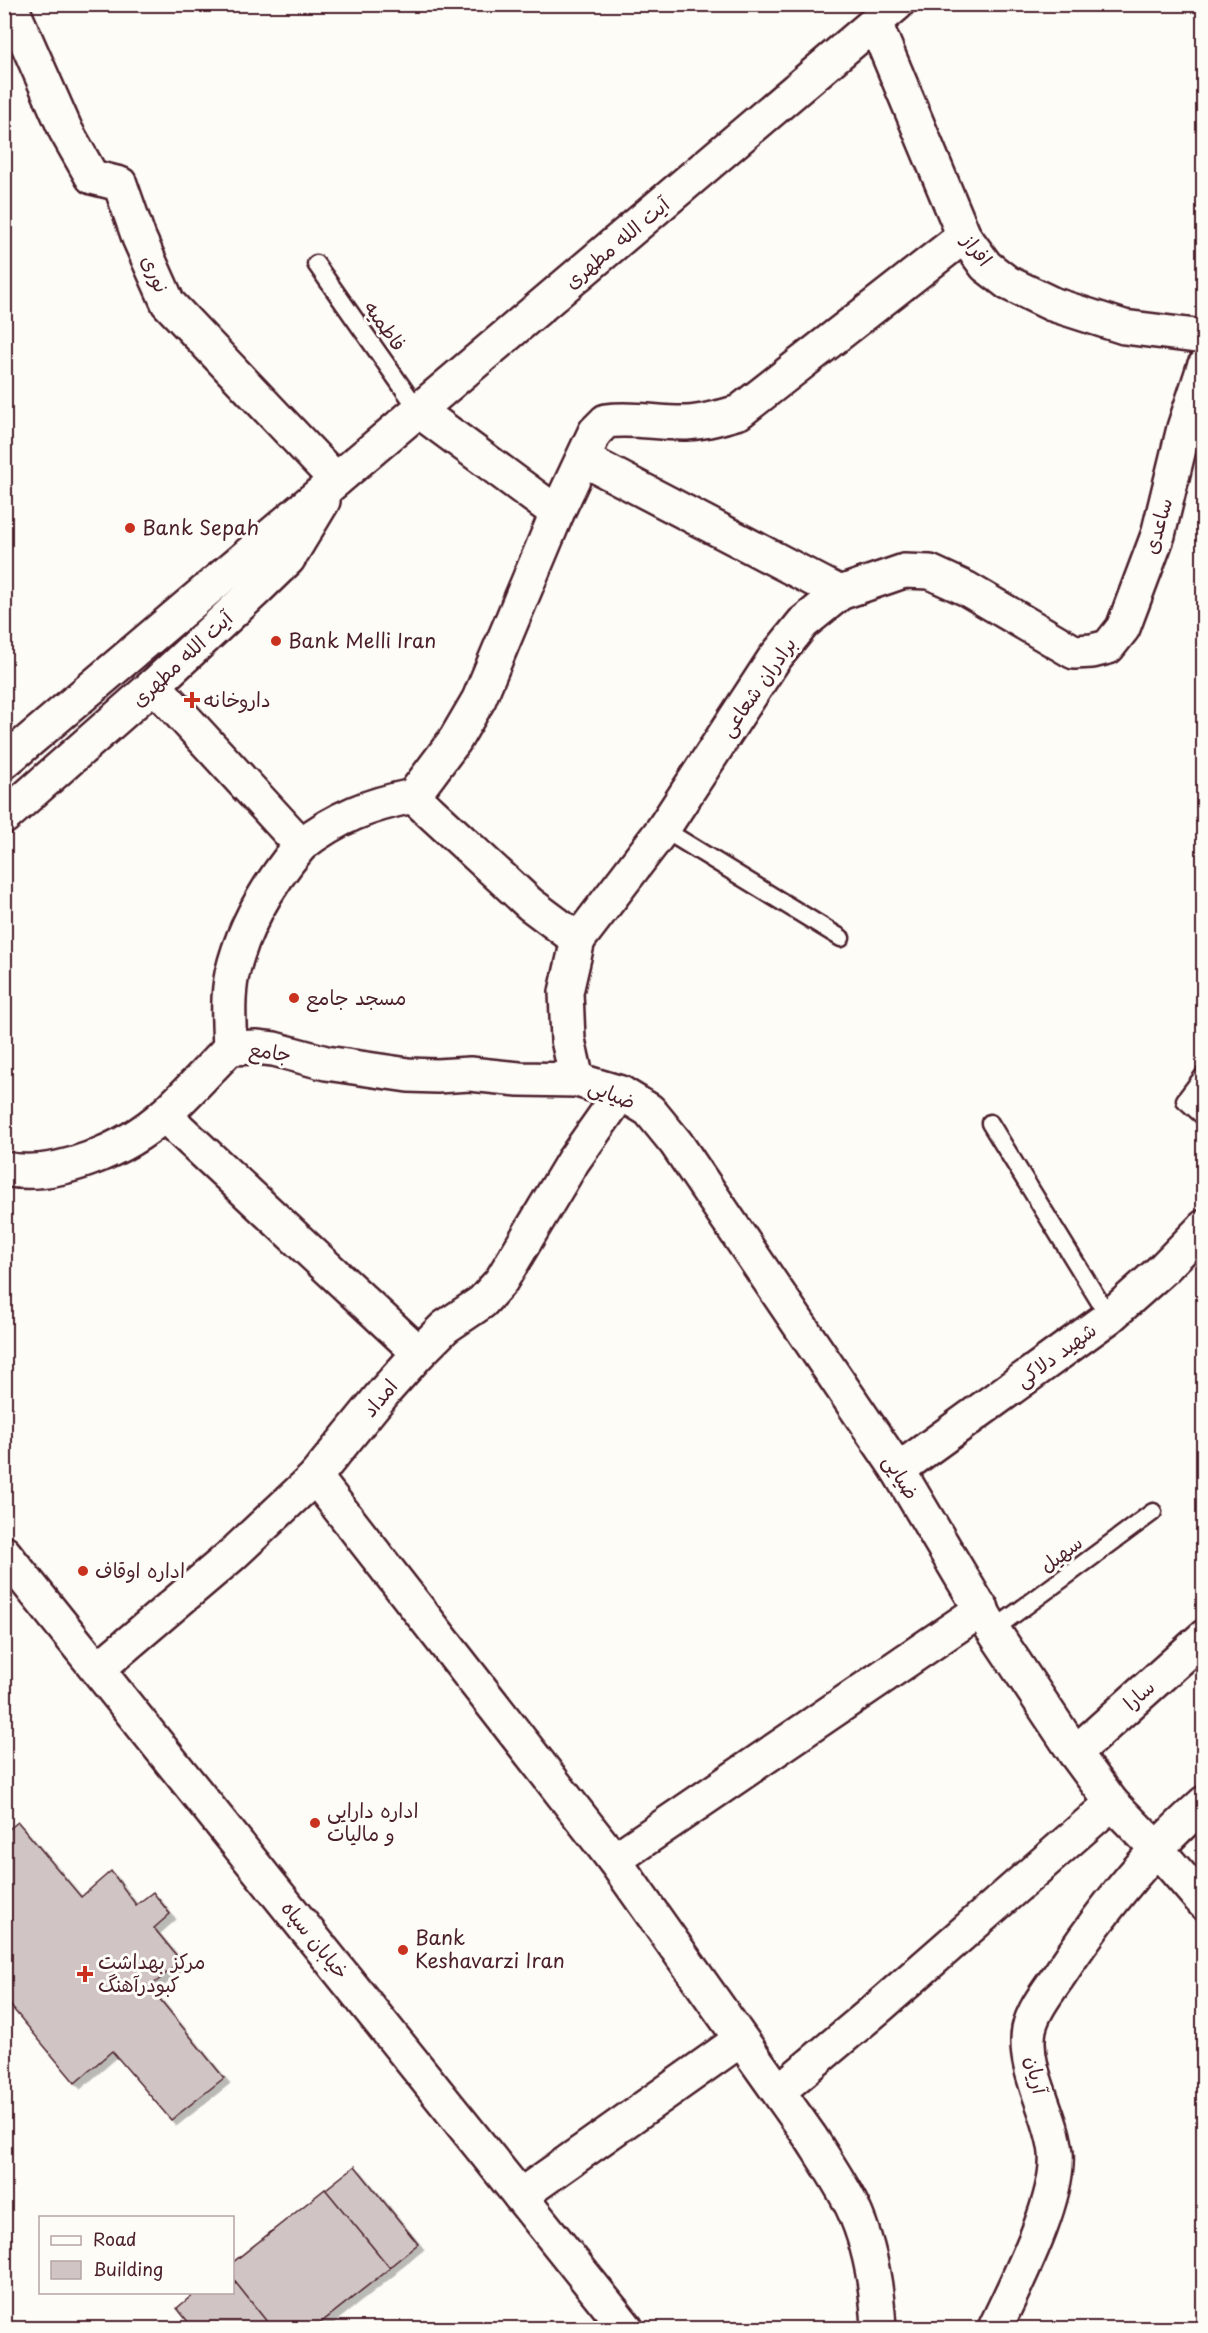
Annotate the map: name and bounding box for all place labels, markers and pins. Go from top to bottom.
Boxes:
place label: Bank Sepah [142,512,259,542]
marker: Bank Sepah [123,521,137,535]
place label: Bank Melli Iran [288,625,436,655]
marker: Bank Melli Iran [269,634,283,648]
place label: داروخانه [204,684,271,714]
marker: داروخانه [185,693,199,707]
place label: مسجد جامع [306,982,406,1013]
marker: مسجد جامع [287,991,301,1005]
place label: اداره اوقاف [95,1555,185,1585]
marker: اداره اوقاف [76,1564,90,1578]
place label: اداره دارایی و مالیات [327,1795,418,1848]
marker: اداره دارایی و مالیات [308,1816,322,1830]
place label: Bank Keshavarzi Iran [415,1922,565,1975]
marker: Bank Keshavarzi Iran [396,1943,410,1957]
place label: مرکز بهداشت کبودرآهنگ [98,1946,205,1999]
marker: مرکز بهداشت کبودرآهنگ [76,1965,94,1983]

